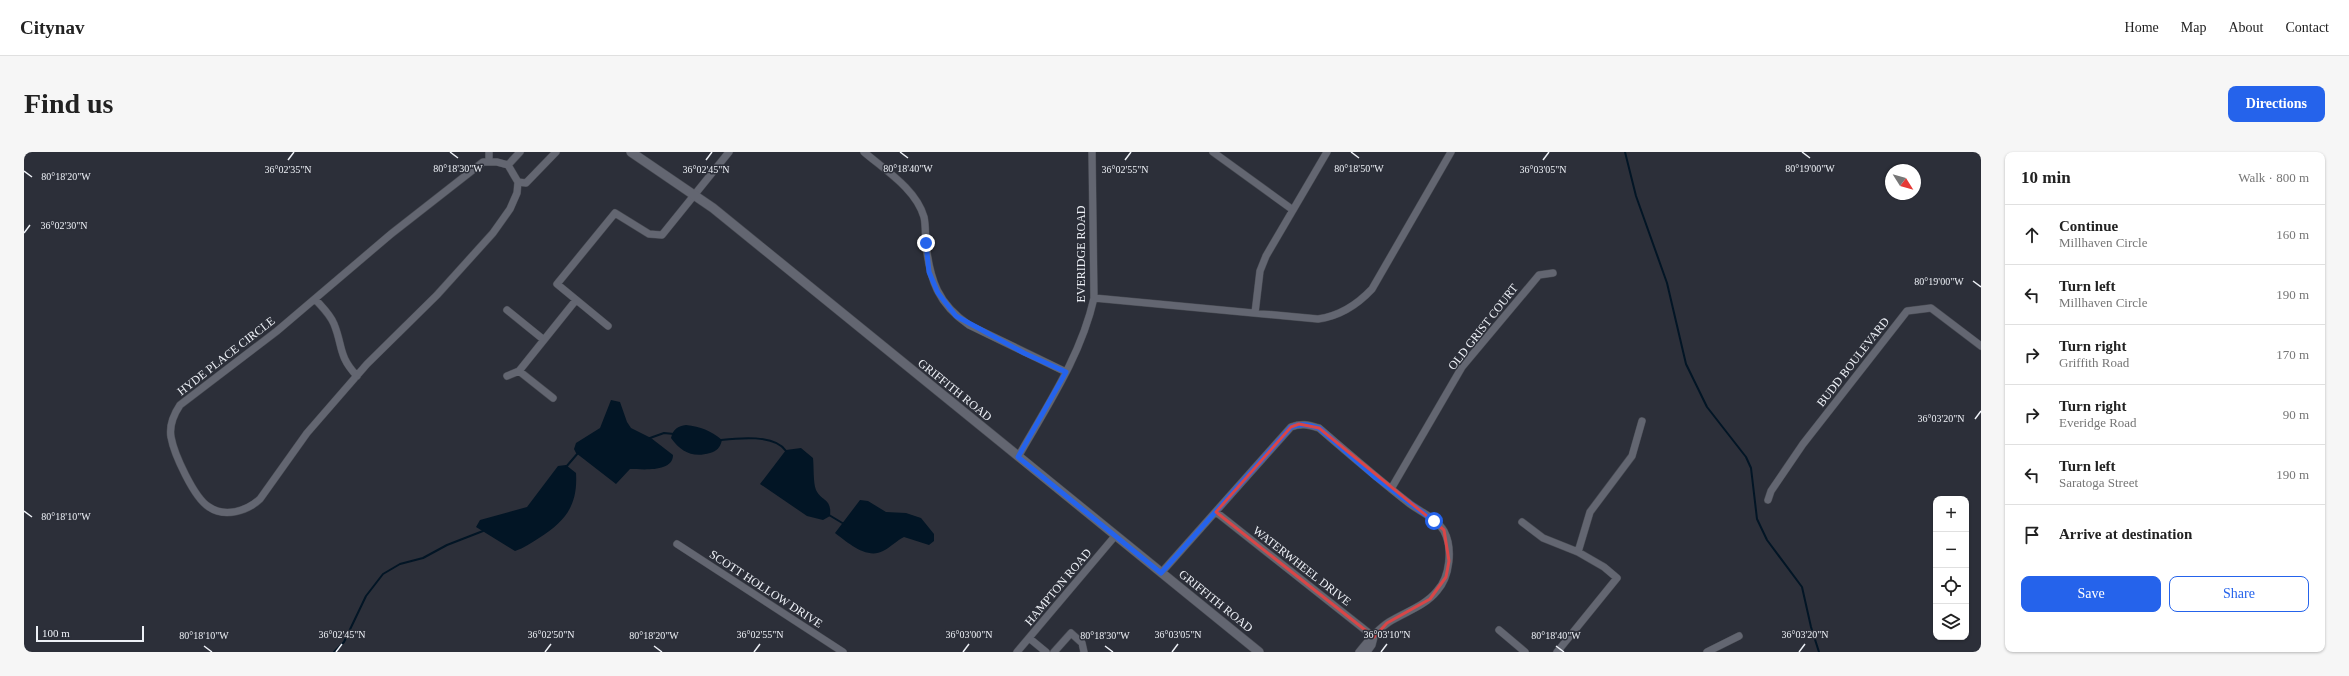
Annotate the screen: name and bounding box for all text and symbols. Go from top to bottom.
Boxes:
text: Citynav [20,17,84,38]
text: Home [2125,20,2159,35]
text: Map [2181,20,2206,35]
text: About [2228,20,2263,35]
text: Contact [2285,20,2329,35]
button: Directions [2228,86,2325,122]
text: Find us [24,88,114,119]
text: 80°18'30"W [433,163,483,174]
text: 80°18'40"W [883,163,933,174]
text: 80°18'50"W [1334,163,1384,174]
text: 80°19'00"W [1785,163,1835,174]
text: 36°02'35"N [264,164,312,175]
text: 36°02'45"N [682,164,730,175]
text: 36°02'55"N [1101,164,1149,175]
text: 36°03'05"N [1519,164,1567,175]
north arrow [1885,164,1921,200]
text: 10 min [2021,168,2071,187]
text: Walk · 800 m [2238,170,2309,185]
text: 80°18'20"W [41,171,91,182]
street label: EVERIDGE ROAD [1074,205,1088,303]
text: Continue [2059,218,2118,234]
text: 36°02'30"N [40,220,88,231]
icon: ahead [2021,224,2043,246]
text: 160 m [2276,227,2309,242]
route end [917,234,935,252]
text: Millhaven Circle [2059,235,2147,250]
text: 80°19'00"W [1914,276,1964,287]
text: Turn left [2059,278,2116,294]
street label: OLD GRIST COURT [1445,281,1521,373]
icon: left [2021,284,2043,306]
text: 190 m [2276,287,2309,302]
text: Millhaven Circle [2059,295,2147,310]
street label: HYDE PLACE CIRCLE [174,314,278,398]
street label: BUDD BOULEVARD [1814,314,1892,409]
text: Turn right [2059,338,2126,354]
icon: right [2021,344,2043,366]
text: 170 m [2276,347,2309,362]
text: Griffith Road [2059,355,2129,370]
street label: GRIFFITH ROAD [915,356,995,424]
text: Turn right [2059,398,2126,414]
icon: right [2021,404,2043,426]
text: 90 m [2283,407,2309,422]
text: 36°03'20"N [1917,413,1965,424]
text: Everidge Road [2059,415,2137,430]
text: Turn left [2059,458,2116,474]
icon: left [2021,464,2043,486]
text: 190 m [2276,467,2309,482]
text: Saratoga Street [2059,475,2138,490]
map controls [1933,496,1969,640]
button: + [1933,496,1969,532]
text: 80°18'10"W [41,511,91,522]
route start [1425,512,1443,530]
street label: WATERWHEEL DRIVE [1250,523,1354,609]
icon: arrive [2021,524,2043,546]
text: Arrive at destination [2059,526,2192,542]
button: − [1933,532,1969,568]
street label: HAMPTON ROAD [1022,545,1094,628]
street label: SCOTT HOLLOW DRIVE [707,547,825,631]
street label: GRIFFITH ROAD [1176,567,1256,635]
button: locate [1933,568,1969,604]
button: Save [2021,576,2161,612]
button: Share [2169,576,2309,612]
button: layers [1933,604,1969,640]
scale bar [36,624,144,643]
text: 100 m [42,627,70,639]
text: 36°02'45"N [318,629,366,640]
text: 36°02'50"N [527,629,575,640]
text: 36°02'55"N [736,629,784,640]
text: 36°03'00"N [945,629,993,640]
text: 36°03'05"N [1154,629,1202,640]
text: 36°03'10"N [1363,629,1411,640]
text: 36°03'20"N [1781,629,1829,640]
text: 80°18'10"W [179,630,229,641]
text: 80°18'20"W [629,630,679,641]
text: 80°18'30"W [1080,630,1130,641]
text: 80°18'40"W [1531,630,1581,641]

